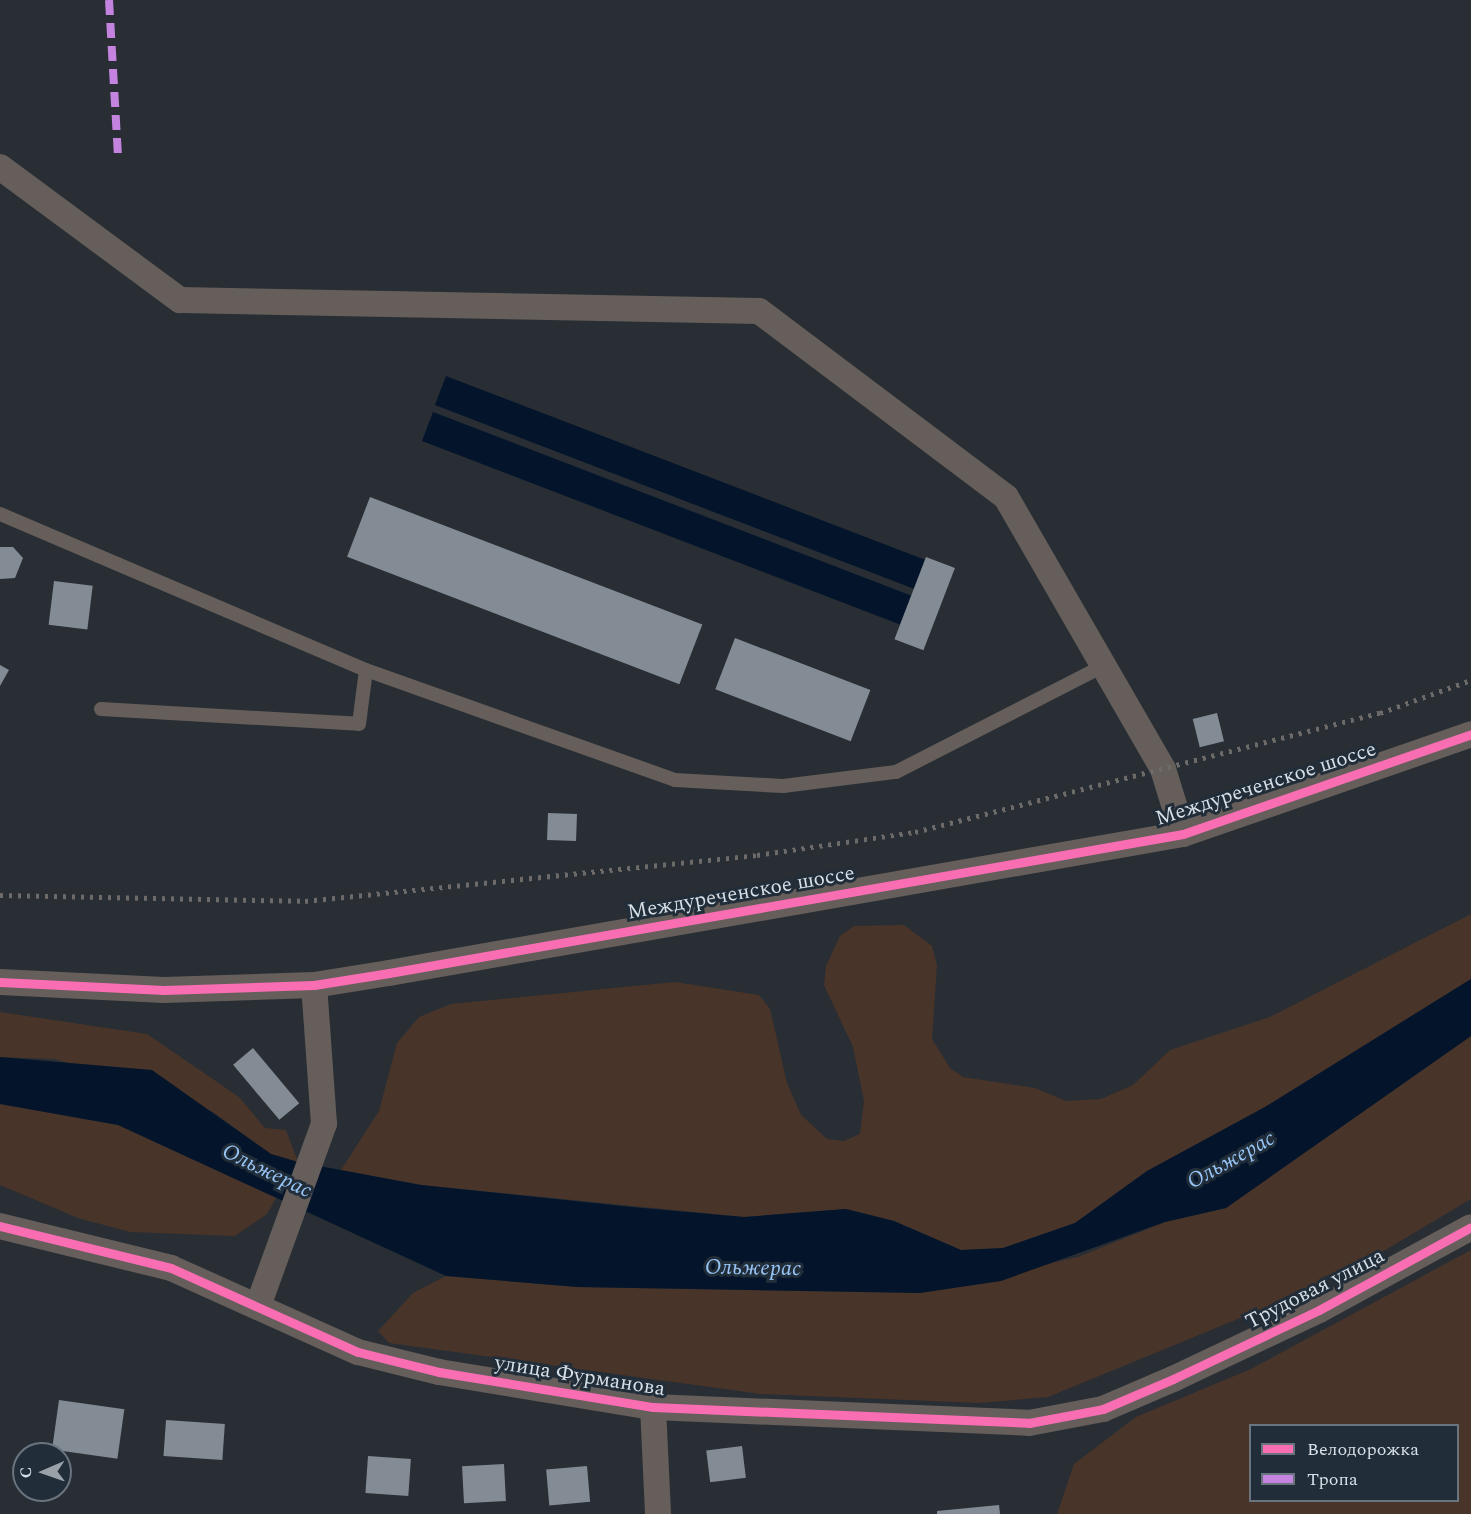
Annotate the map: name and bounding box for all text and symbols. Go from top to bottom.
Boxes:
street label: Междуреченское шоссе [1152,736,1380,832]
street label: Междуреченское шоссе [625,861,857,925]
water label: Ольжерас [1182,1125,1280,1195]
water label: Ольжерас [218,1138,316,1204]
street label: Трудовая улица [1241,1243,1389,1335]
water label: Ольжерас [705,1254,801,1282]
street label: улица Фурманова [493,1350,667,1402]
legend [1249,1424,1459,1502]
text: Велодорожка [1307,1436,1419,1463]
north arrow [12,1442,72,1502]
text: С [14,1466,38,1479]
text: Тропа [1307,1466,1358,1493]

